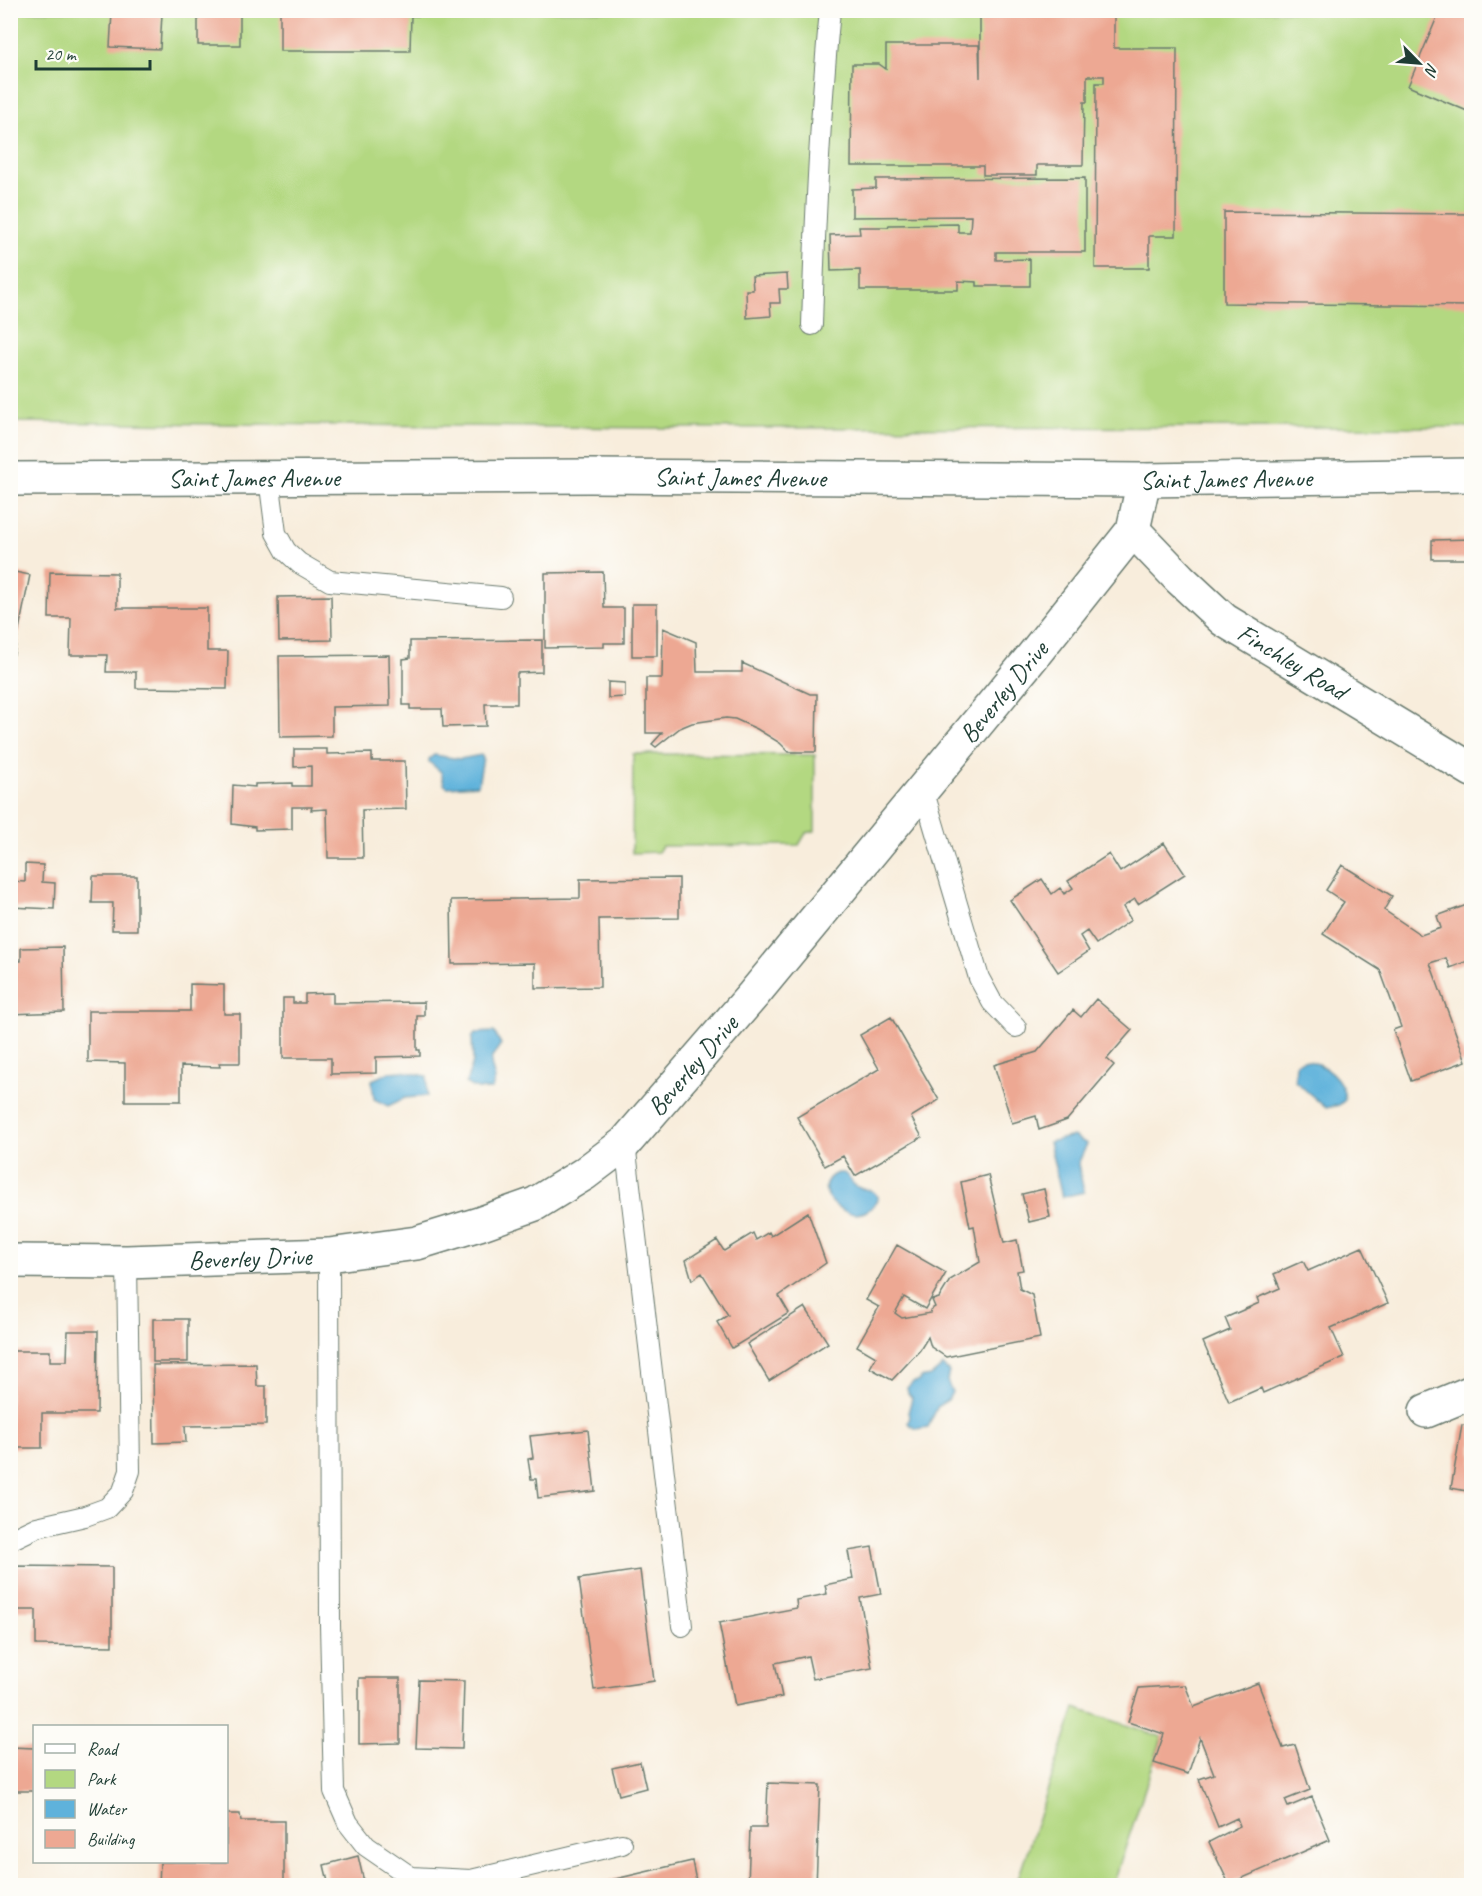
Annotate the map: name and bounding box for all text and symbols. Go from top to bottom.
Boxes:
scale bar [36,33,150,71]
north arrow [1389,33,1449,93]
text: 20 m [45,43,78,65]
text: N [1419,60,1443,80]
street label: Saint James Avenue [654,460,829,495]
street label: Saint James Avenue [168,461,343,495]
street label: Saint James Avenue [1140,461,1315,497]
street label: Finchley Road [1231,616,1356,709]
street label: Beverley Drive [952,633,1056,750]
street label: Beverley Drive [640,1007,746,1123]
street label: Beverley Drive [188,1240,313,1277]
legend [33,1725,228,1863]
text: Road [87,1738,120,1760]
text: Park [87,1768,117,1790]
text: Water [87,1798,128,1820]
text: Building [87,1828,136,1850]

